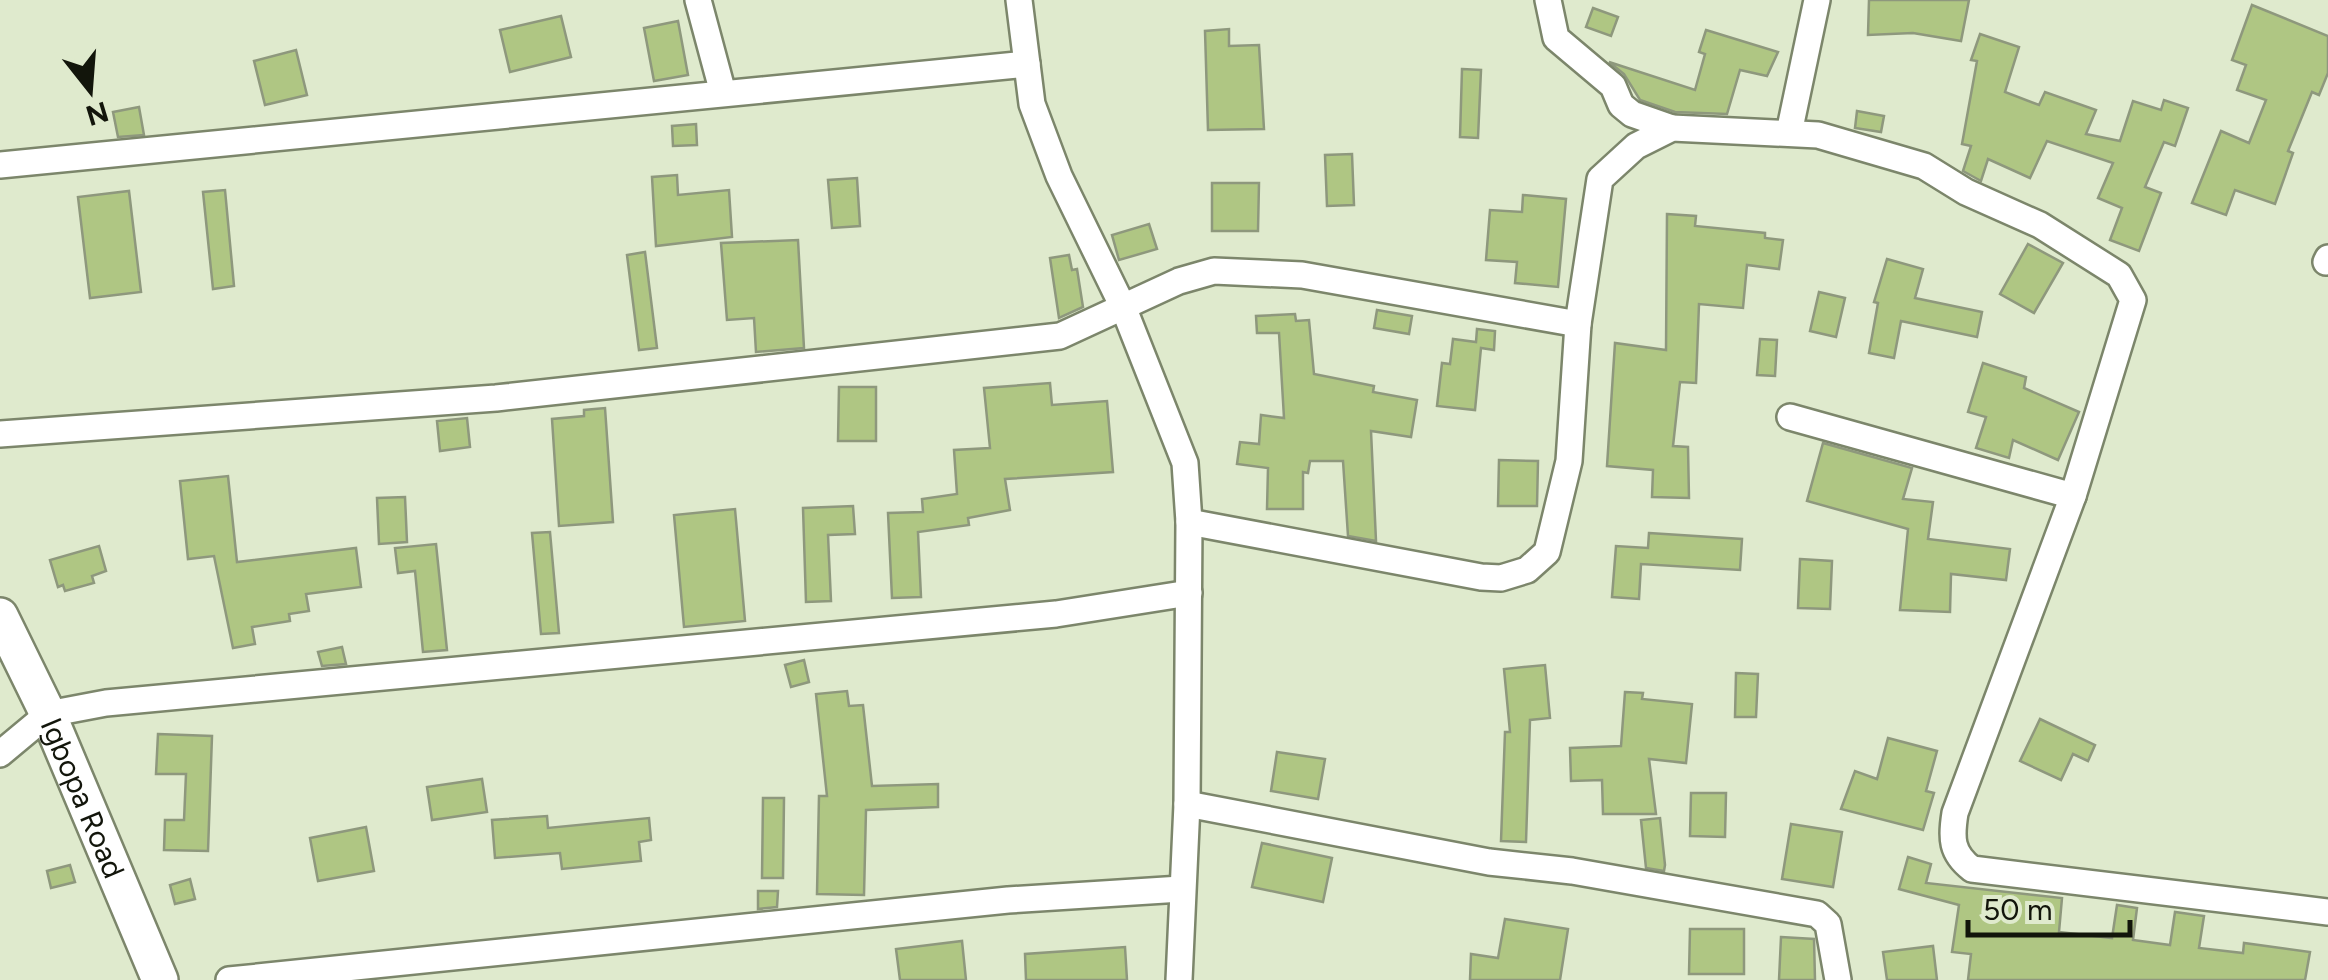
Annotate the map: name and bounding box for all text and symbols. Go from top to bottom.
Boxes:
north arrow [40,40,140,140]
text: N [82,94,113,133]
street label: Igbopa Road [33,712,133,883]
scale bar [1968,875,2130,937]
text: 50 m [1983,891,2052,928]

